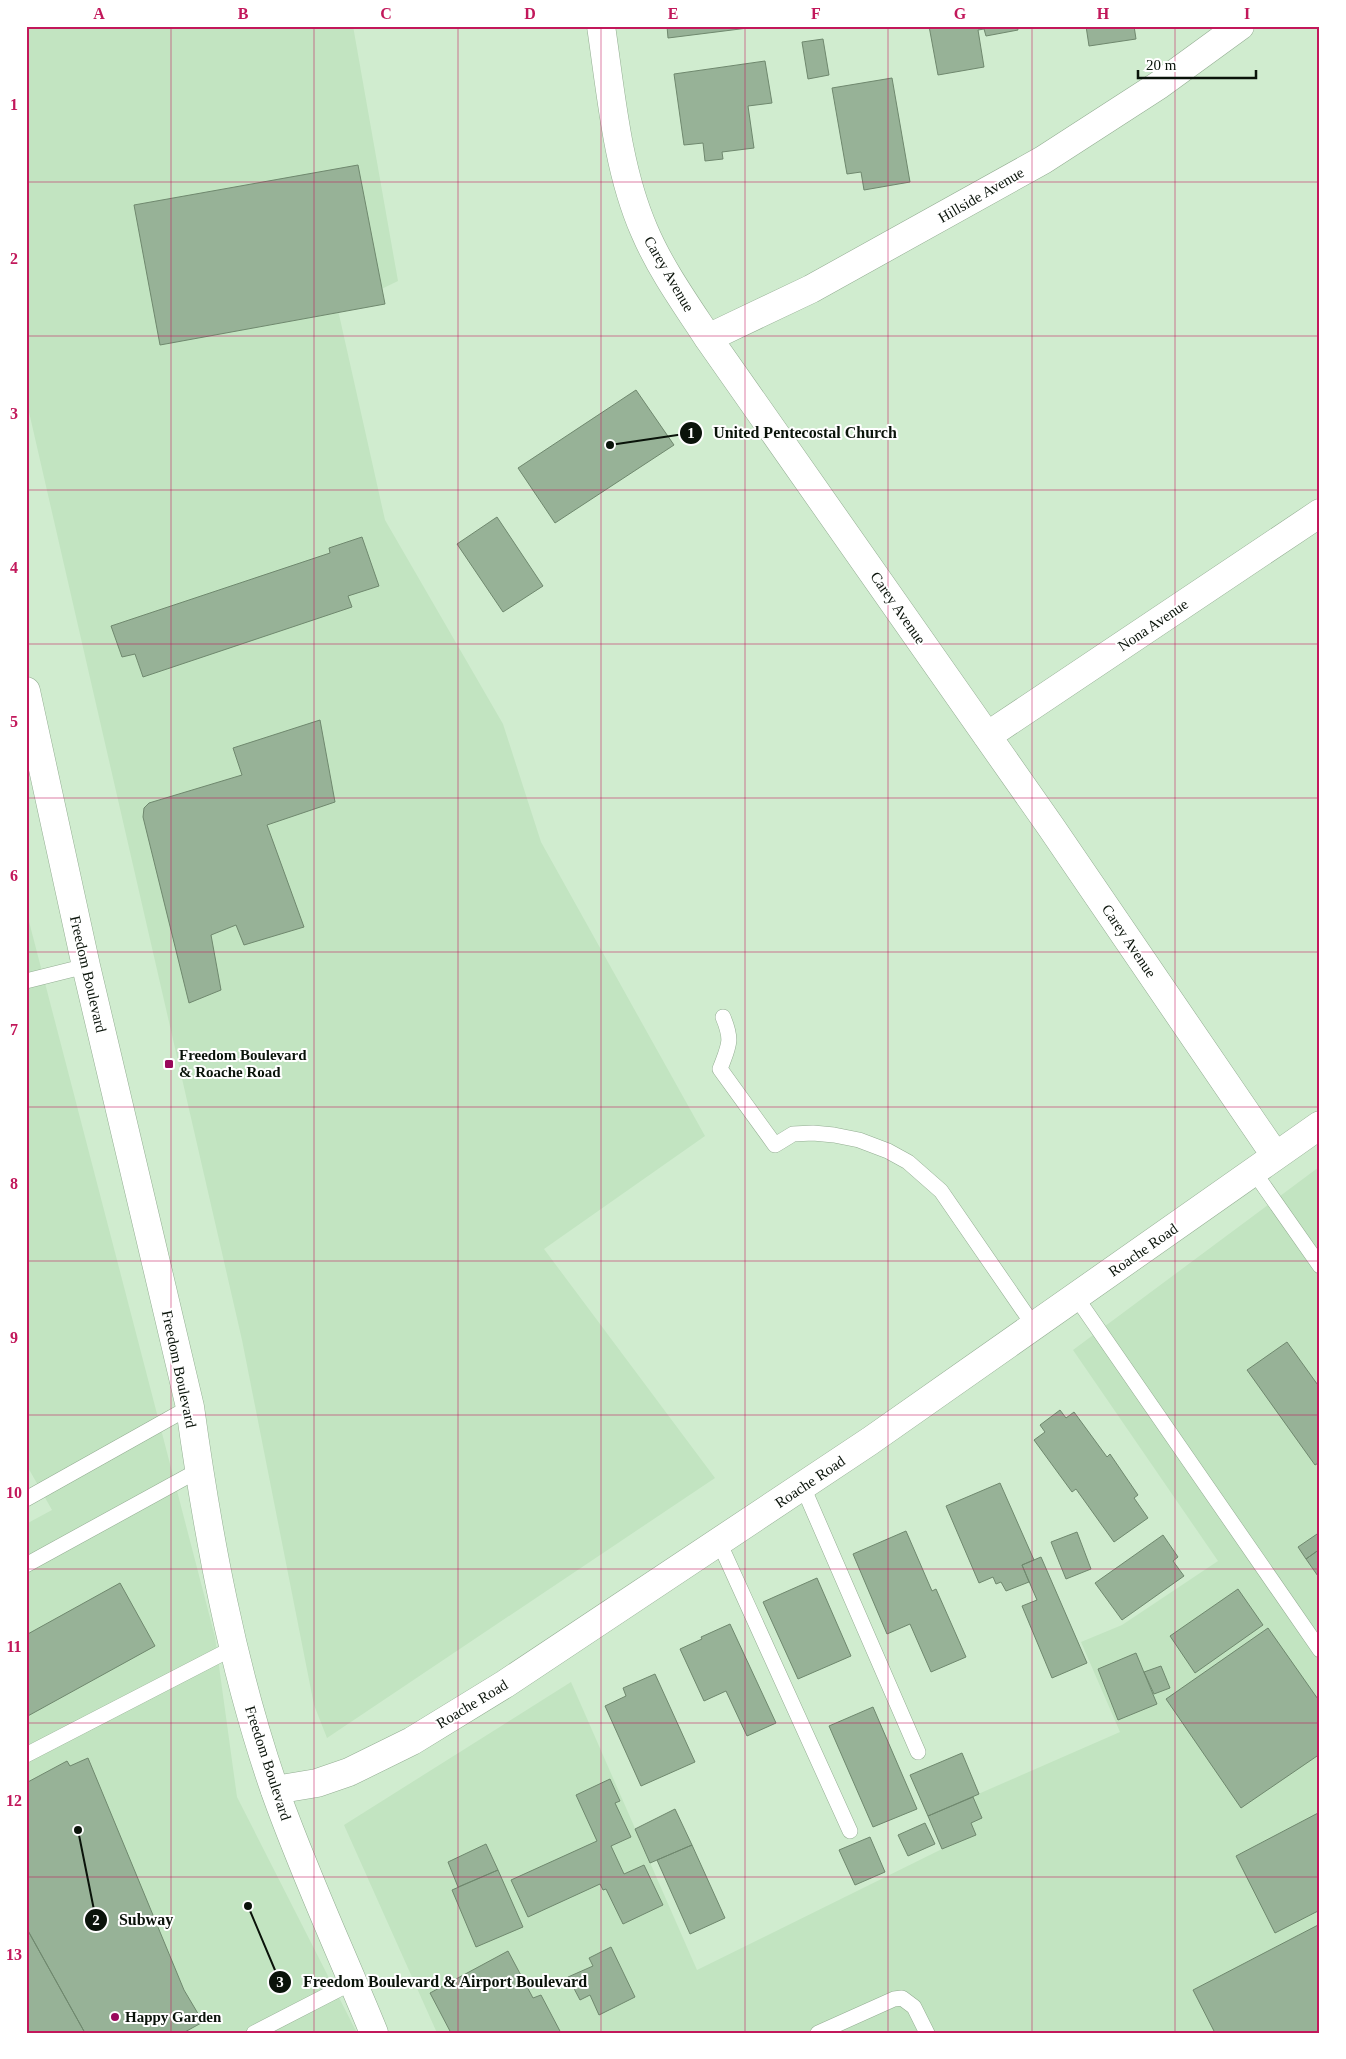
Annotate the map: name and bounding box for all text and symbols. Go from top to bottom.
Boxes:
text: A [93,5,105,22]
text: B [238,5,249,22]
text: C [380,5,392,22]
text: D [524,5,536,22]
text: E [668,5,678,22]
text: F [811,5,821,22]
text: G [954,5,967,22]
text: H [1097,5,1110,22]
text: I [1244,5,1250,22]
scale bar [1138,48,1256,80]
text: 20 m [1146,57,1177,73]
text: 1 [10,96,18,113]
street label: Hillside Avenue [935,164,1027,226]
street label: Carey Avenue [641,234,697,315]
text: 2 [10,250,18,267]
text: 3 [10,405,18,422]
callout: United Pentecostal Church [678,417,907,448]
text: United Pentecostal Church [713,424,897,441]
text: 1 [687,425,695,441]
text: 4 [10,559,18,576]
street label: Carey Avenue [867,569,929,647]
street label: Nona Avenue [1115,596,1191,654]
text: 5 [10,713,18,730]
text: 6 [10,867,18,884]
street label: Carey Avenue [1099,902,1159,981]
street label: Freedom Boulevard [67,914,109,1035]
text: 7 [10,1021,18,1038]
place label: Freedom Boulevard & Roache Road [179,1047,307,1080]
marker: Freedom Boulevard & Roache Road [163,1058,175,1070]
text: 8 [10,1175,18,1192]
street label: Roache Road [1105,1220,1181,1280]
street label: Freedom Boulevard [159,1309,199,1430]
text: 9 [10,1329,18,1346]
street label: Roache Road [772,1453,848,1511]
text: 10 [6,1484,22,1501]
text: 11 [6,1638,22,1655]
street label: Roache Road [433,1676,511,1732]
street label: Freedom Boulevard [242,1704,294,1823]
text: 12 [6,1792,22,1809]
callout: Subway [83,1904,183,1935]
text: Subway [119,1911,173,1929]
text: 2 [92,1912,100,1928]
text: 13 [6,1946,22,1963]
callout: Freedom Boulevard & Airport Boulevard [267,1966,597,1997]
text: Freedom Boulevard & Airport Boulevard [303,1973,587,1991]
text: 3 [276,1974,284,1990]
place label: Happy Garden [125,2009,222,2025]
marker: Happy Garden [109,2011,121,2023]

